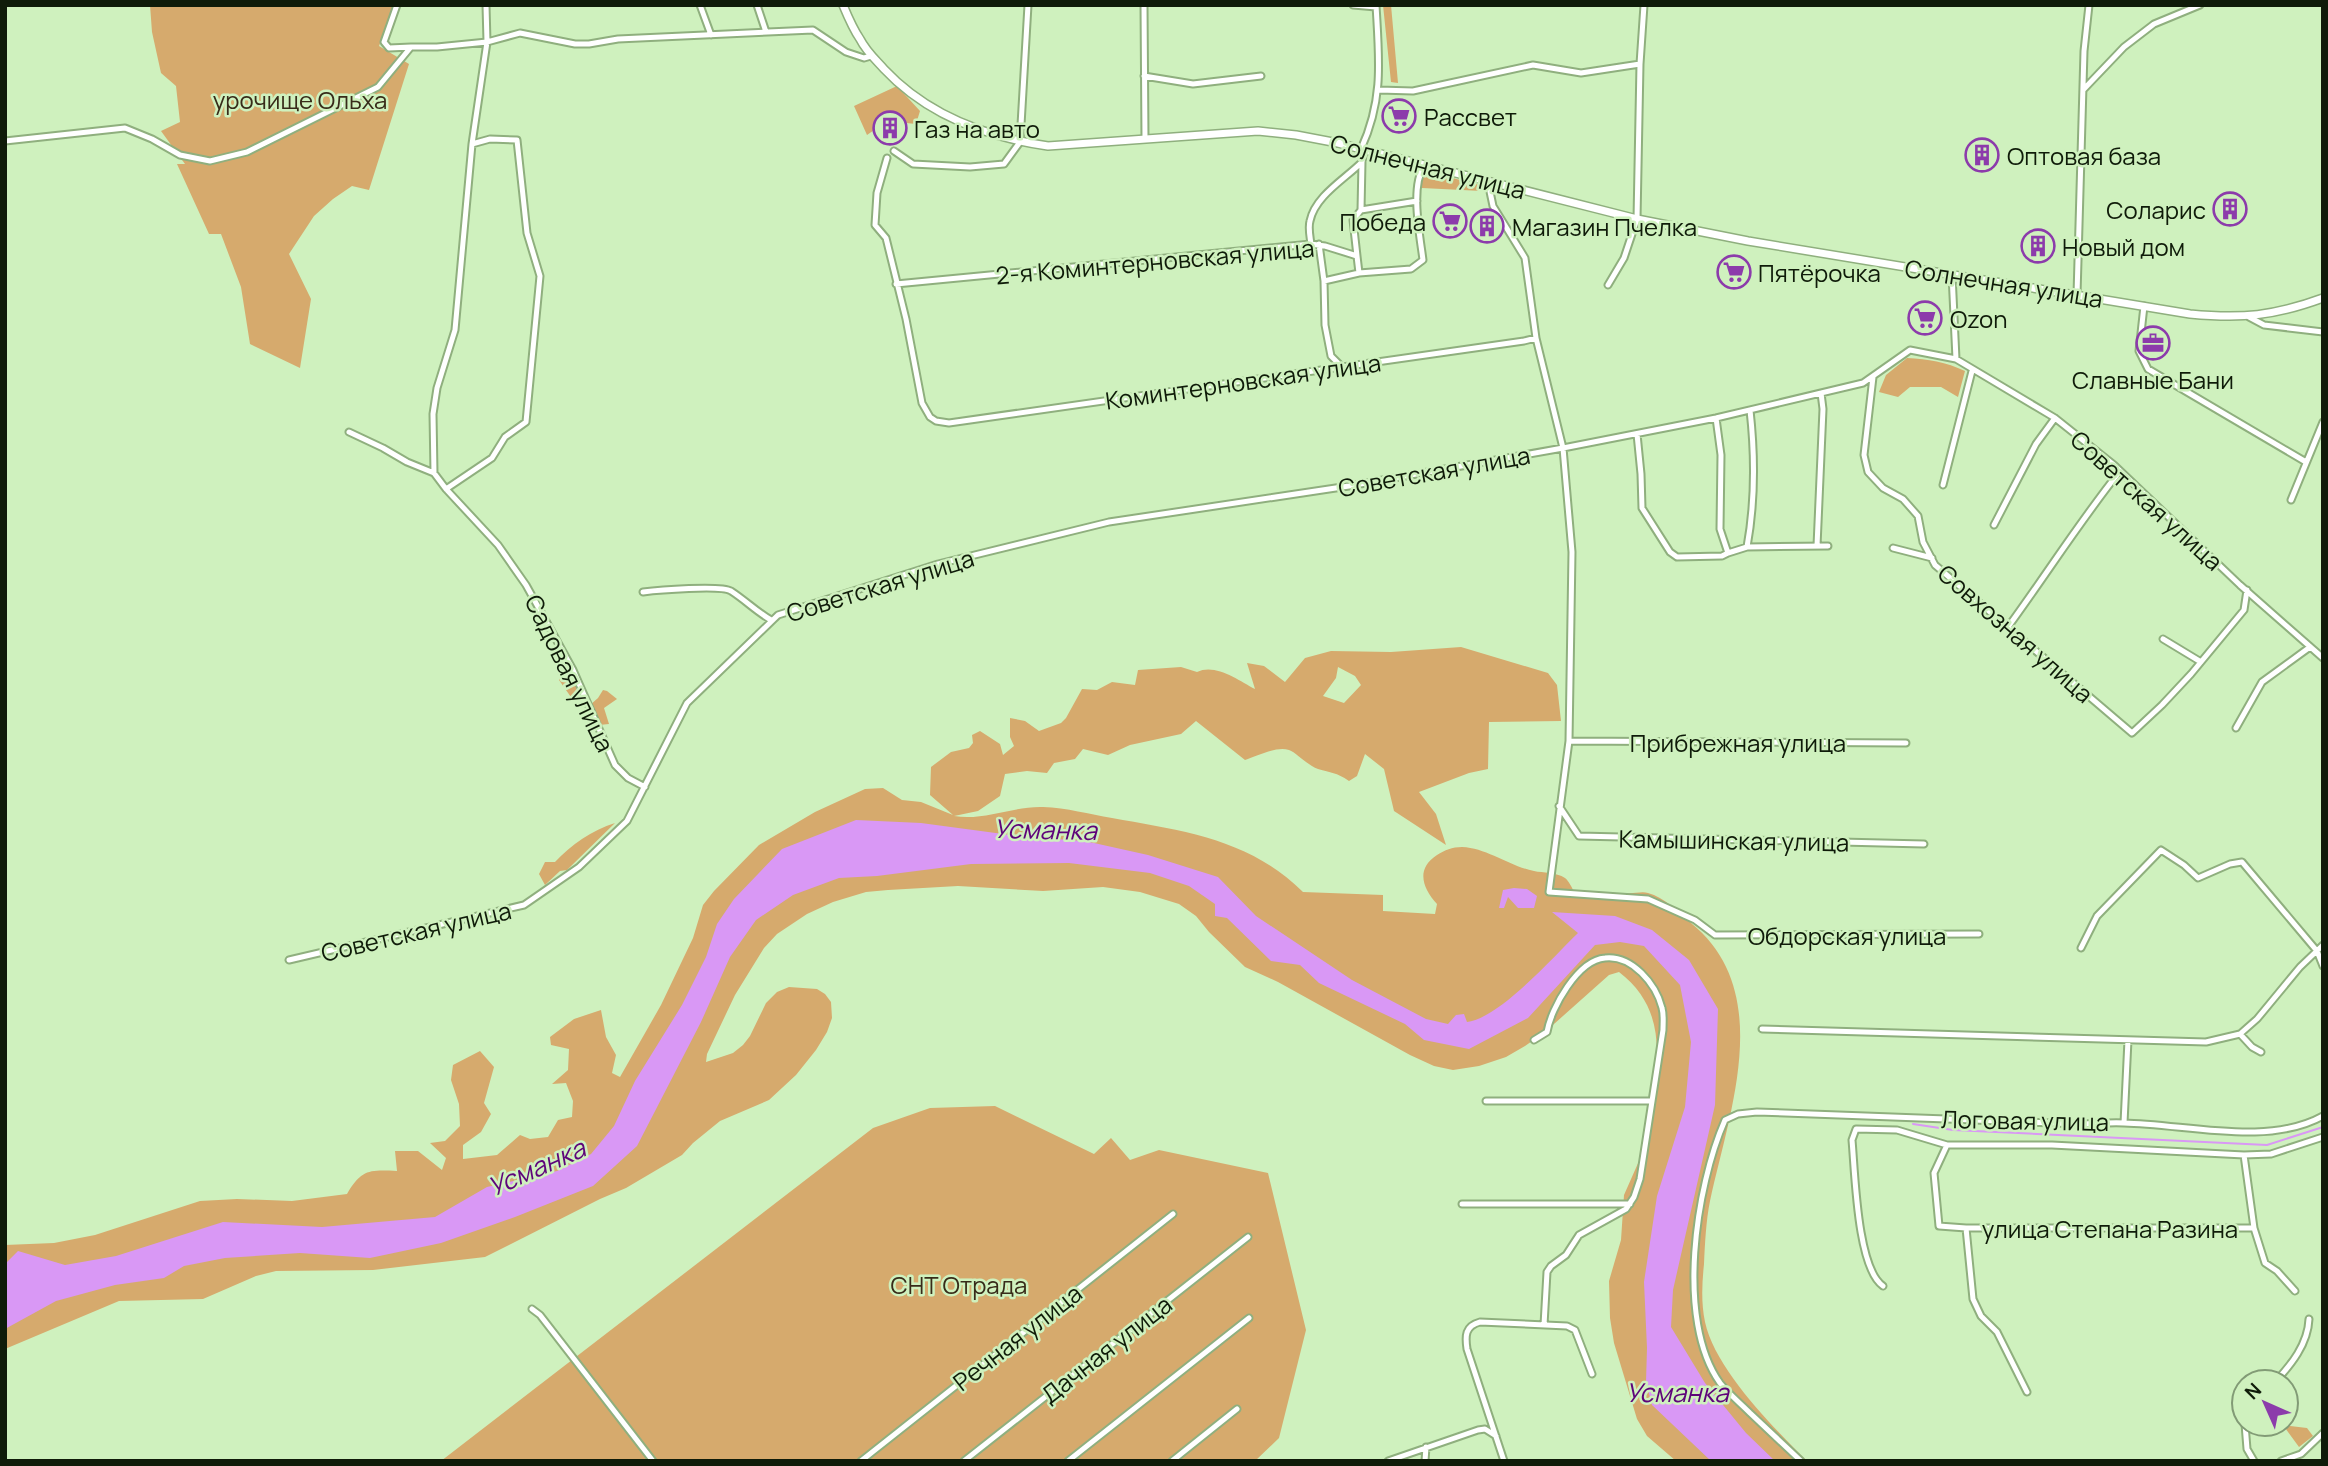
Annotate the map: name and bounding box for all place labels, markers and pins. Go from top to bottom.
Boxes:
supermarket icon: Рассвет [1380,97,1418,135]
place label: Рассвет [1424,100,1517,133]
building icon: Газ на авто [871,109,909,147]
place label: Газ на авто [914,112,1040,145]
building icon: Оптовая база [1963,136,2001,174]
place label: Оптовая база [2007,139,2161,172]
building icon: Соларис [2211,190,2249,228]
place label: Соларис [2106,193,2206,226]
supermarket icon: Победа [1431,202,1469,240]
place label: Победа [1339,205,1426,238]
building icon: Магазин Пчелка [1468,207,1506,245]
place label: Магазин Пчелка [1512,210,1697,243]
building icon: Новый дом [2019,227,2057,265]
place label: Новый дом [2062,230,2185,263]
supermarket icon: Пятёрочка [1715,253,1753,291]
place label: Пятёрочка [1758,256,1881,289]
supermarket icon: Ozon [1906,299,1944,337]
place label: Ozon [1950,302,2008,335]
office icon: Славные Бани [2134,324,2172,362]
place label: Славные Бани [2072,363,2234,396]

